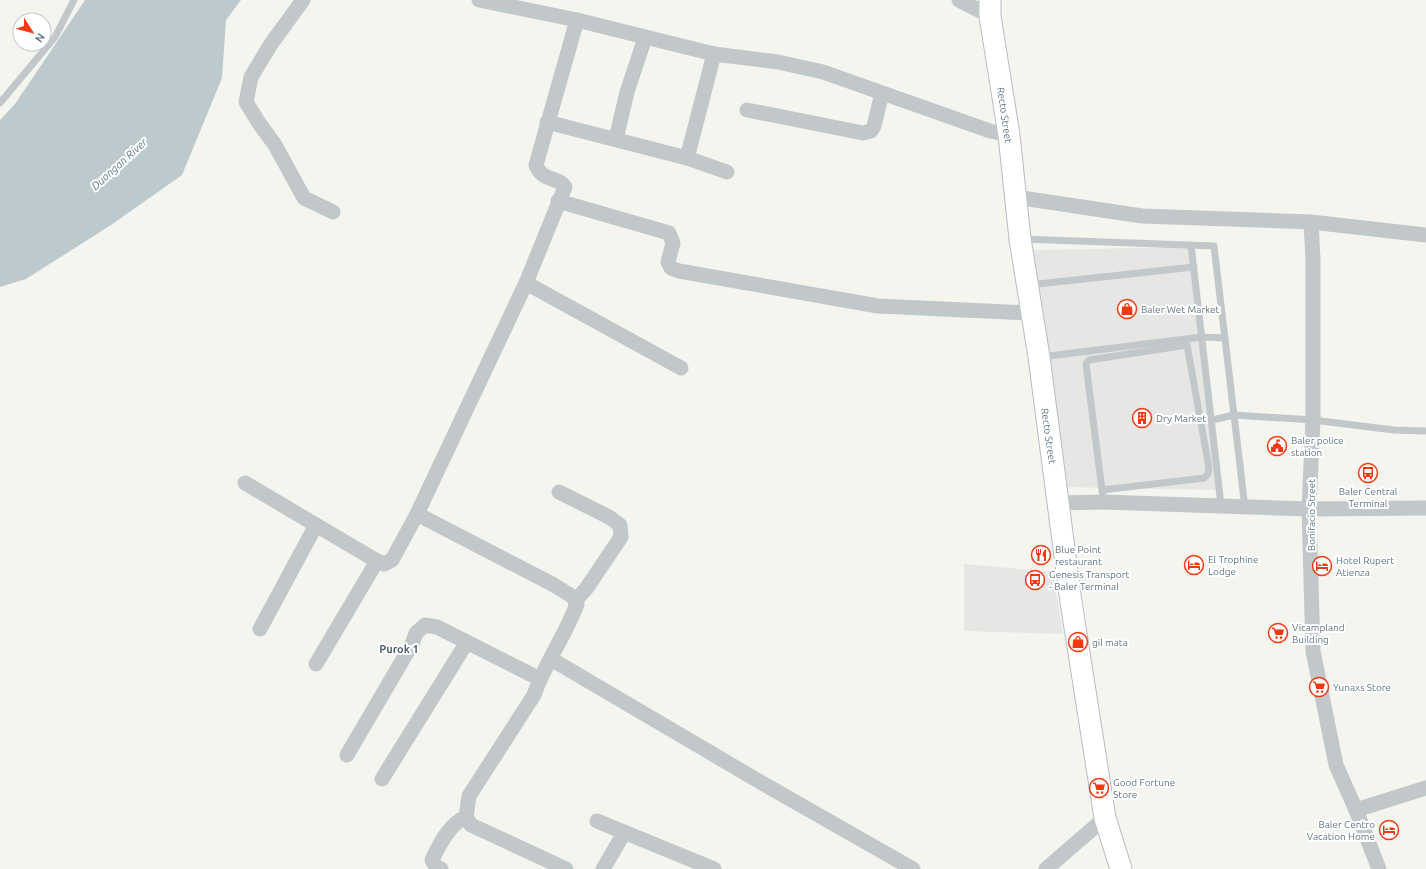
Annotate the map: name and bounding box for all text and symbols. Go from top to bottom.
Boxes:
north arrow [12,12,52,52]
text: N [33,31,47,45]
street label: Recto Street [995,86,1014,144]
water label: Duongan River [89,135,150,192]
shop icon: Baler Wet Market [1116,298,1138,320]
place label: Baler Wet Market [1141,304,1220,315]
street label: Recto Street [1039,407,1058,465]
building icon: Dry Market [1131,407,1153,429]
place label: Dry Market [1156,413,1206,424]
public building icon: Baler police station [1266,435,1288,457]
place label: Baler police station [1291,435,1344,458]
bus stop icon: Baler Central Terminal [1357,462,1379,484]
street label: Bonifacio Street [1306,479,1317,551]
place label: Baler Central Terminal [1339,486,1398,509]
restaurant icon: Blue Point restaurant [1030,544,1052,566]
place label: Blue Point restaurant [1055,544,1102,567]
hotel icon: El Trophine Lodge [1183,554,1205,576]
place label: El Trophine Lodge [1208,554,1259,577]
hotel icon: Hotel Rupert Atienza [1311,555,1333,577]
place label: Hotel Rupert Atienza [1336,555,1394,578]
bus stop icon: Genesis Transport - Baler Terminal [1024,569,1046,591]
place label: Genesis Transport - Baler Terminal [1049,569,1129,592]
supermarket icon: Vicampland Building [1267,622,1289,644]
place label: Vicampland Building [1292,622,1345,645]
shop icon: gil mata [1067,631,1089,653]
place label: gil mata [1092,637,1128,648]
district label: Purok 1 [379,643,419,655]
supermarket icon: Yunaxs Store [1308,676,1330,698]
place label: Yunaxs Store [1333,682,1391,693]
supermarket icon: Good Fortune Store [1088,777,1110,799]
place label: Good Fortune Store [1113,777,1175,800]
place label: Baler Centro Vacation Home [1307,819,1375,842]
hotel icon: Baler Centro Vacation Home [1378,819,1400,841]

